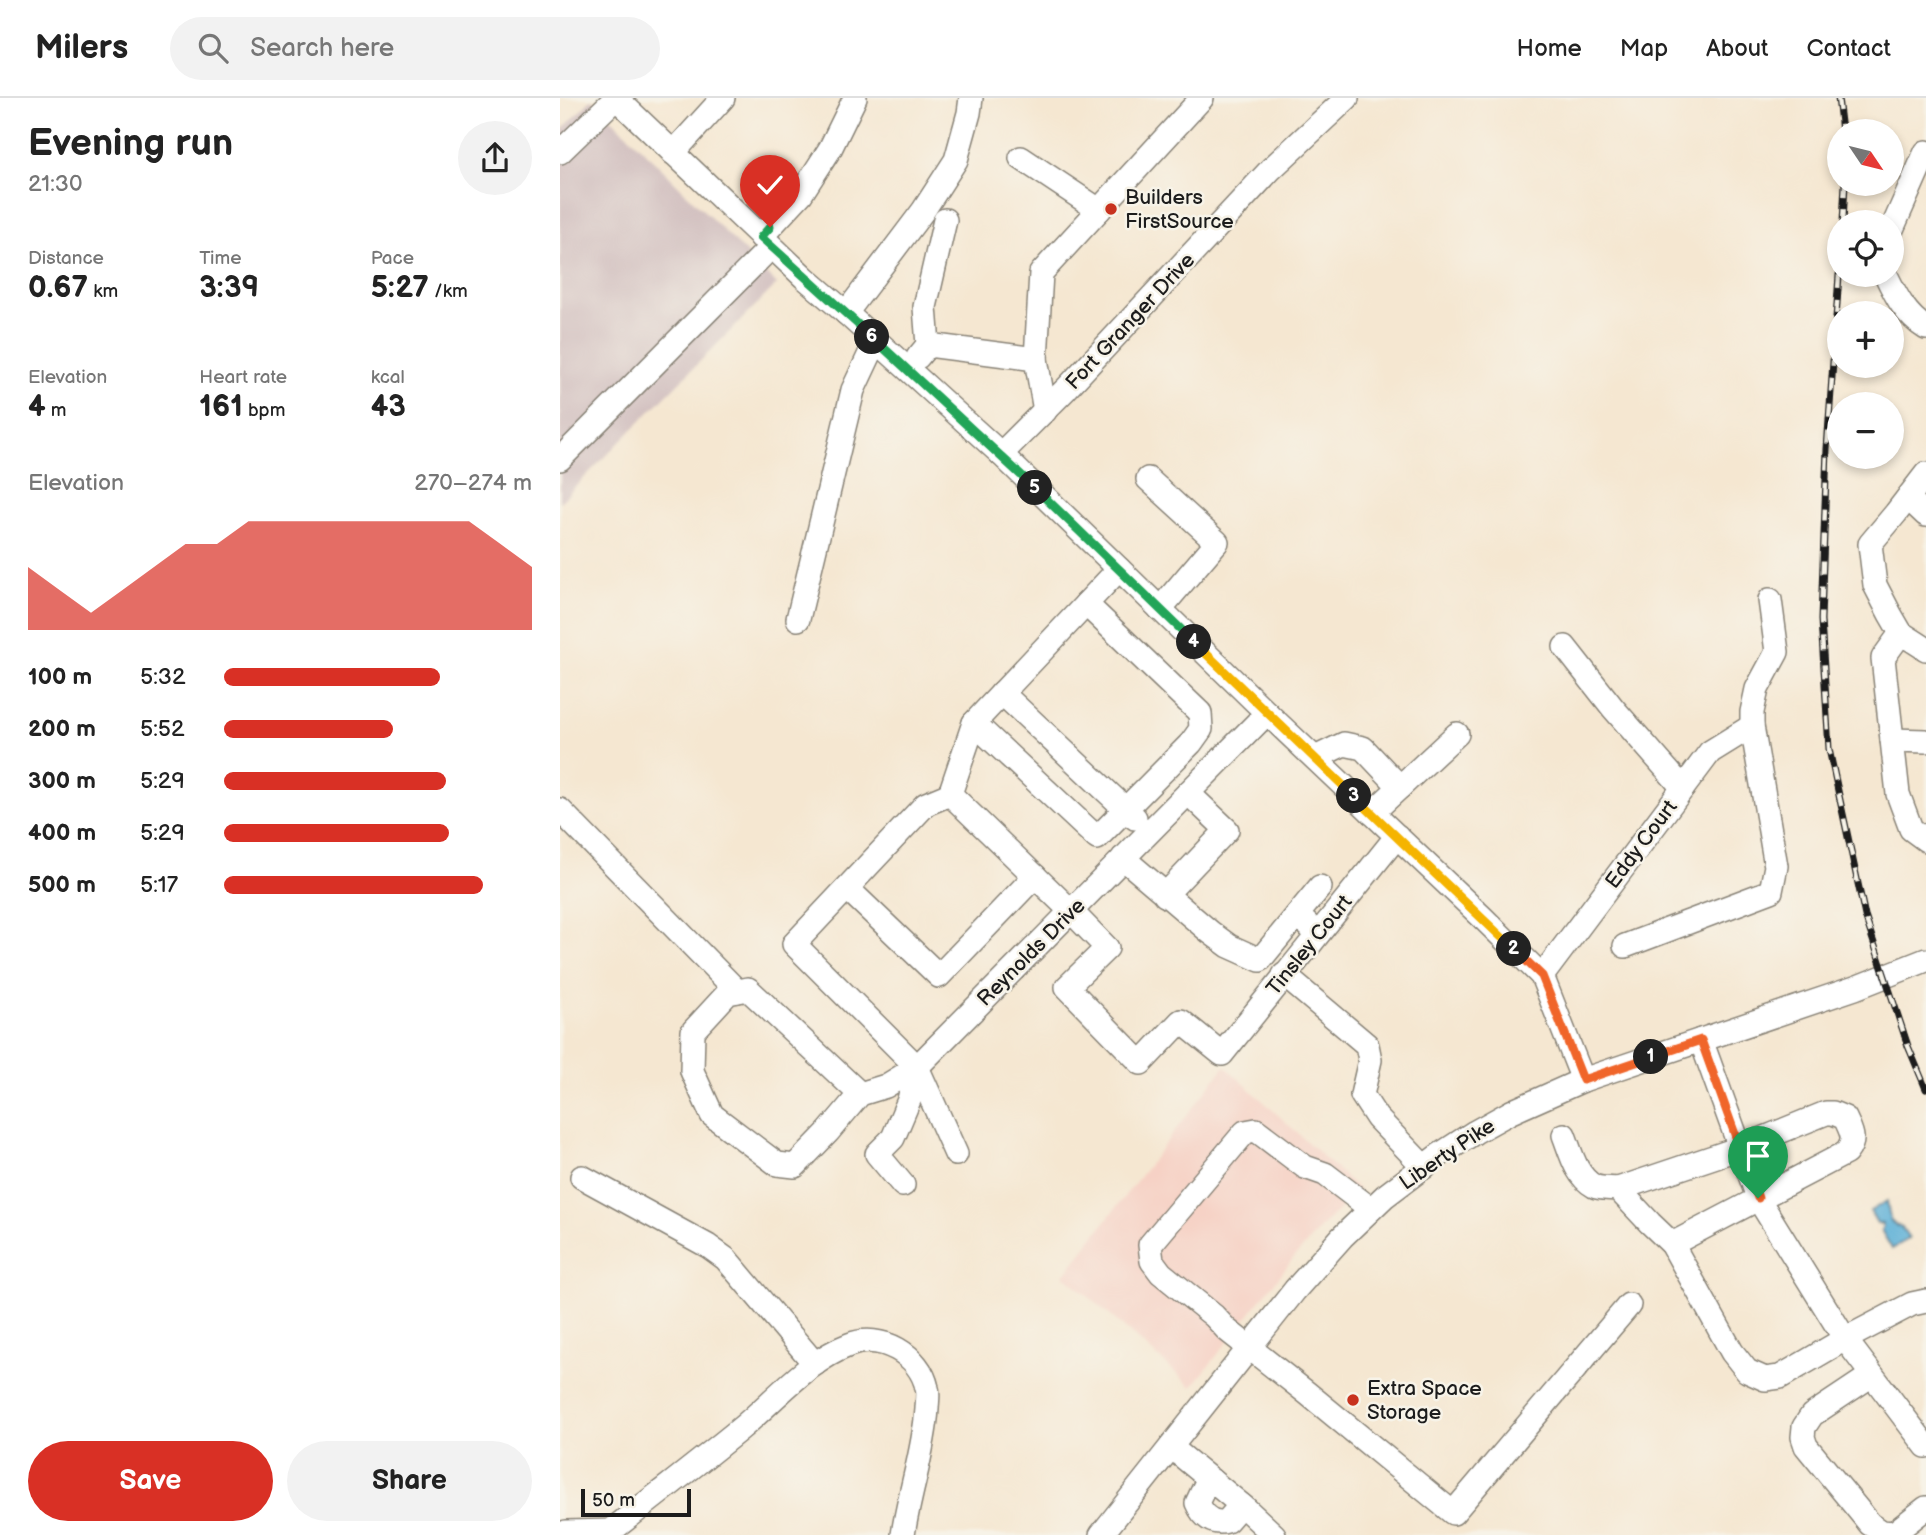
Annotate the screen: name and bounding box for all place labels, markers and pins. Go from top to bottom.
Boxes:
pin [740,155,800,227]
place label: Builders FirstSource [1125,185,1234,234]
marker: Builders FirstSource [1103,201,1119,217]
pin: 6 [854,320,890,354]
pin: 5 [1018,470,1052,506]
pin: 4 [1176,624,1212,660]
pin: 3 [1336,778,1372,814]
pin: 2 [1496,932,1532,966]
pin: 1 [1634,1040,1668,1074]
pin [1728,1126,1788,1198]
place label: Extra Space Storage [1367,1376,1482,1425]
marker: Extra Space Storage [1345,1392,1361,1408]

